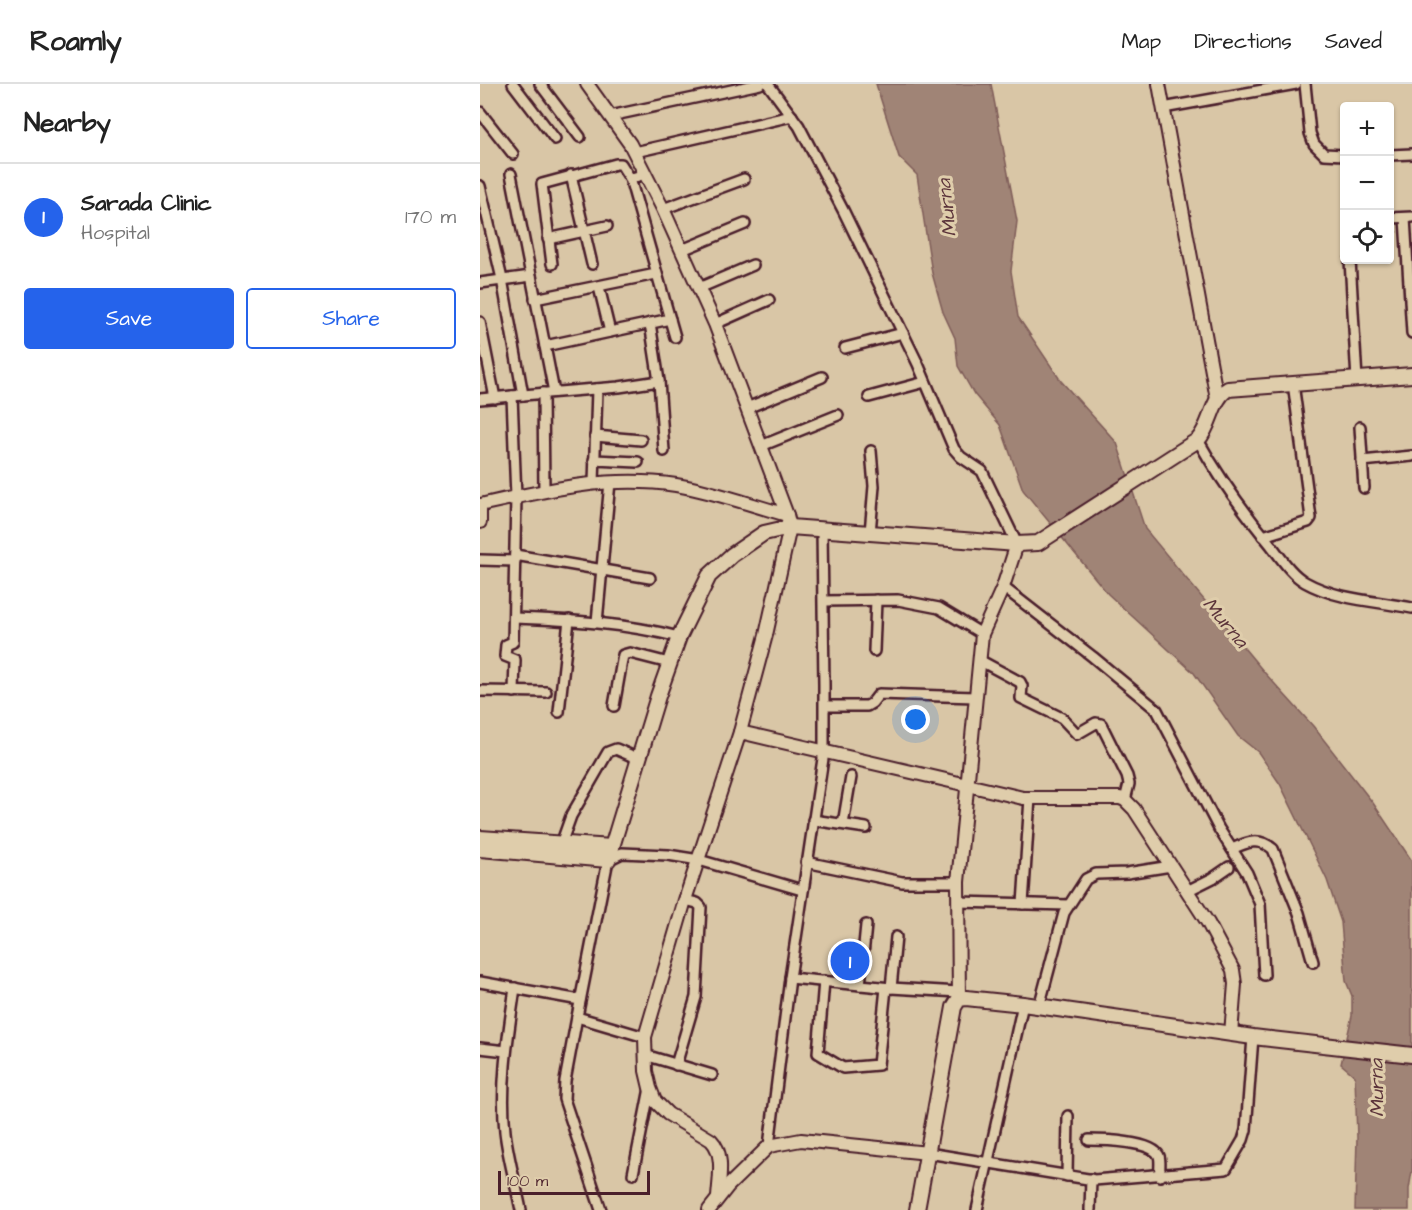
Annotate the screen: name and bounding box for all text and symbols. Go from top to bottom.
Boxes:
text: Roamly [30,22,122,61]
text: Map [1121,27,1161,56]
text: Directions [1194,27,1292,56]
text: Saved [1325,27,1382,56]
map controls [1340,102,1394,264]
button: + [1340,102,1394,156]
text: Nearby [24,105,111,141]
button: − [1340,156,1394,210]
water label: Murna [930,177,964,238]
text: Sarada Clinic [81,188,212,219]
text: 1 [42,203,45,231]
text: 170 m [405,203,456,231]
button: locate [1340,210,1394,264]
text: Hospital [81,219,150,247]
button: Save [24,288,234,349]
button: Share [246,288,456,349]
water label: Murna [1196,591,1255,654]
your location [901,705,930,734]
pin: 1 [830,938,869,984]
water label: Murna [1362,1058,1392,1117]
scale bar [498,1168,650,1196]
text: 100 m [507,1170,548,1192]

